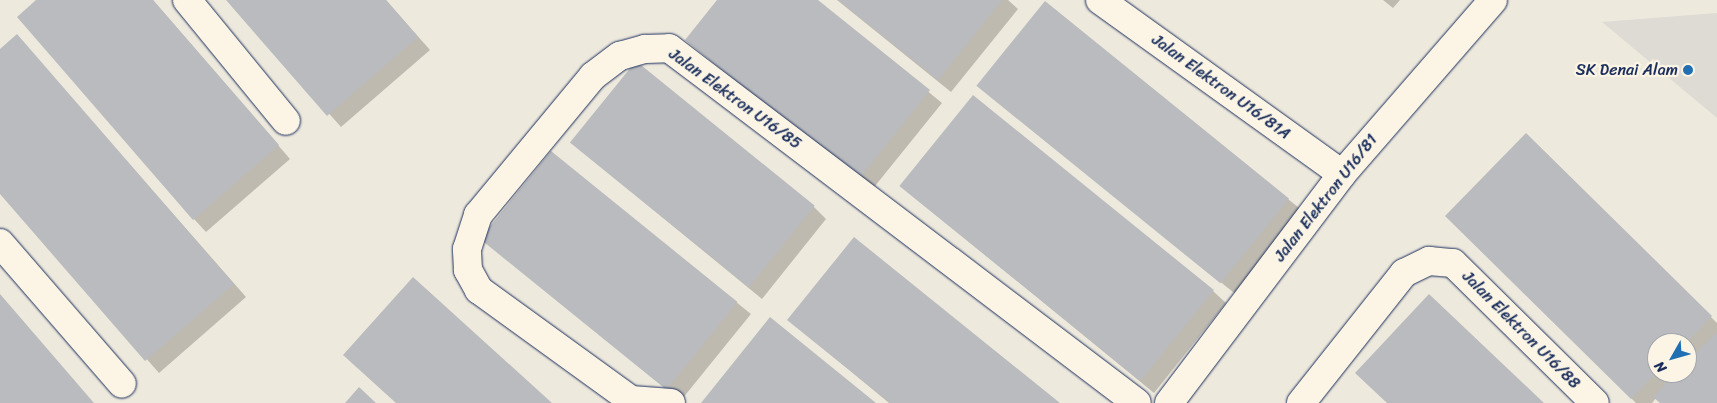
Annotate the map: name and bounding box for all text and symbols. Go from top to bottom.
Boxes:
street label: Jalan Elektron U16/81A [1148,30,1294,144]
street label: Jalan Elektron U16/85 [665,45,805,153]
place label: SK Denai Alam [1576,60,1678,80]
marker: SK Denai Alam [1682,64,1694,76]
street label: Jalan Elektron U16/81 [1270,131,1382,265]
street label: Jalan Elektron U16/88 [1458,267,1584,393]
north arrow [1647,333,1697,383]
text: N [1648,355,1673,378]

